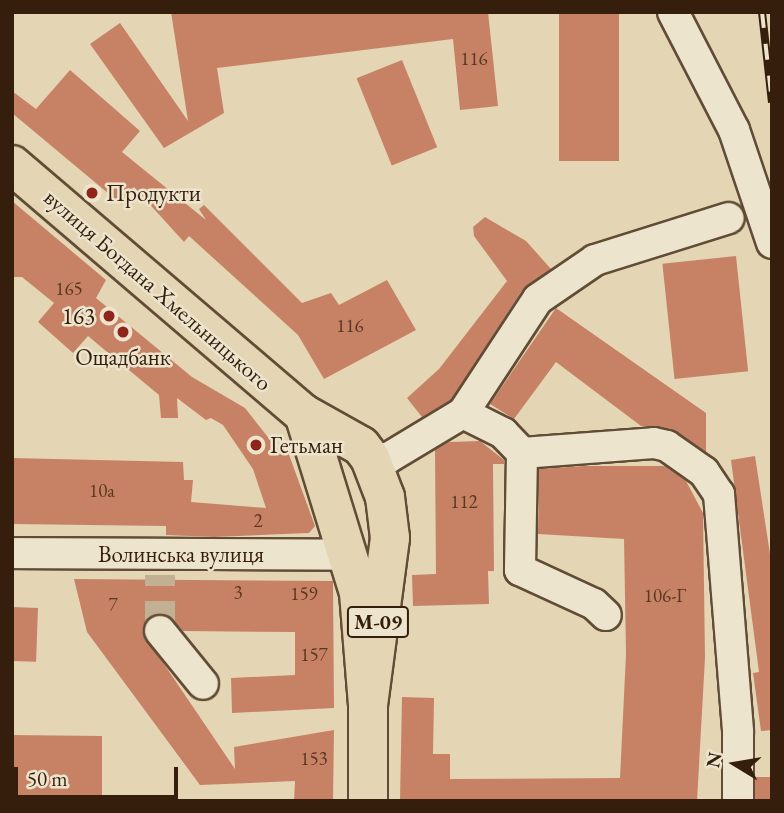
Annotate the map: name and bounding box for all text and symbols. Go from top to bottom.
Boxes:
house number: 116 [460,48,488,70]
place label: Продукти [106,179,201,207]
street label: вулиця Богдана Хмельницького [38,184,278,396]
marker: Продукти [84,185,100,201]
house number: 165 [55,278,83,300]
place label: 163 [62,302,95,330]
marker: 163 [101,308,117,324]
house number: 116 [336,315,364,337]
marker: Ощадбанк [115,324,131,340]
place label: Ощадбанк [75,343,171,371]
place label: Гетьман [270,431,343,459]
marker: Гетьман [248,437,264,453]
house number: 10а [89,480,115,502]
house number: 112 [450,491,478,513]
house number: 2 [253,510,263,532]
street label: Волинська вулиця [98,540,264,568]
house number: 3 [233,582,243,604]
house number: 159 [290,583,318,605]
house number: 106-Г [644,585,686,607]
house number: 7 [108,594,118,616]
road number: М-09 [346,604,410,640]
house number: 157 [300,644,328,666]
north arrow [700,729,770,799]
house number: 153 [300,748,328,770]
text: N [700,750,728,770]
scale bar [18,754,182,798]
text: 50 m [27,765,68,792]

